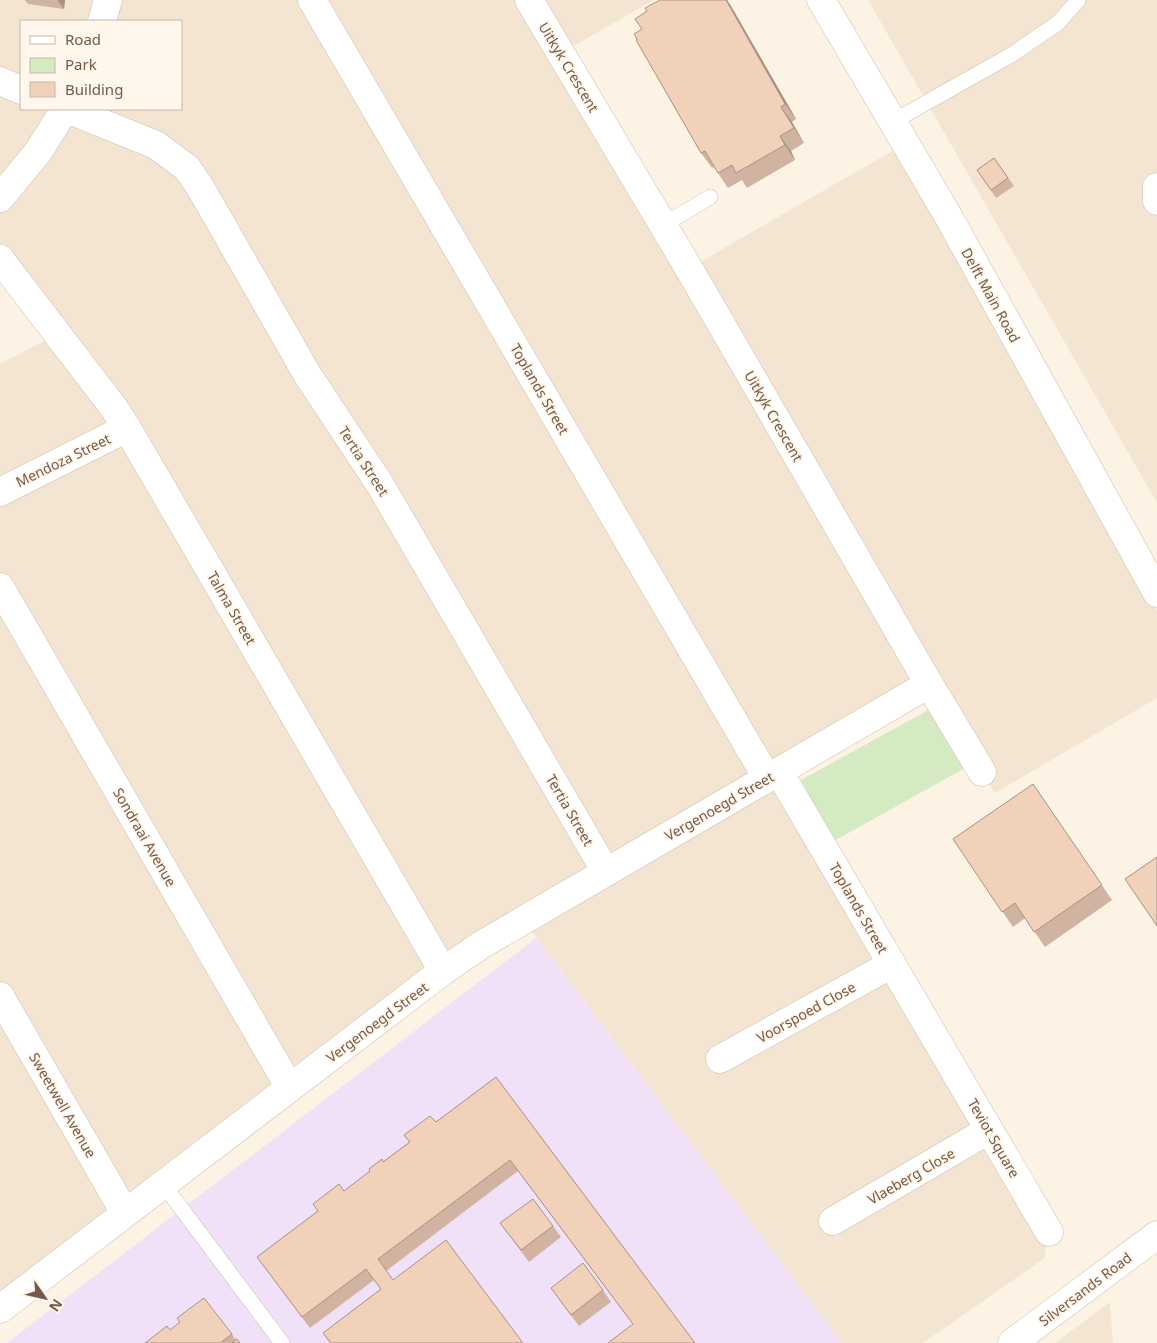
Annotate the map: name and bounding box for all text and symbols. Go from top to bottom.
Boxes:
street label: Uitkyk Crescent [535,18,603,116]
legend [20,20,182,110]
text: Road [65,29,101,49]
text: Park [65,54,97,74]
text: Building [65,79,123,99]
street label: Delft Main Road [957,244,1025,346]
street label: Toplands Street [506,340,574,438]
street label: Uitkyk Crescent [740,367,808,465]
street label: Tertia Street [334,422,394,500]
street label: Mendoza Street [12,429,114,491]
street label: Talma Street [203,568,261,648]
street label: Vergenoegd Street [661,767,777,845]
street label: Tertia Street [542,771,598,849]
street label: Sondraai Avenue [109,784,181,890]
street label: Toplands Street [825,859,893,957]
street label: Vergenoegd Street [322,977,432,1067]
street label: Voorspoed Close [753,977,859,1047]
street label: Sweetwell Avenue [25,1049,101,1161]
street label: Teviot Square [964,1095,1024,1181]
street label: Vlaeberg Close [864,1143,958,1209]
street label: Silversands Road [1035,1248,1135,1330]
north arrow [20,1273,70,1323]
text: N [45,1296,67,1316]

